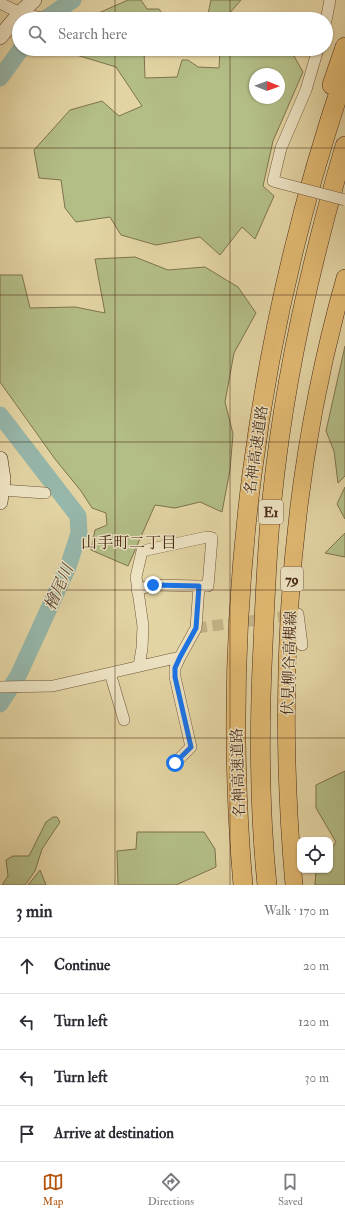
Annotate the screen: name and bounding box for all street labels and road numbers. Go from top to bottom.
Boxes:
street label: 名神高速道路 [241,404,272,496]
road number: E1 [259,500,283,524]
road number: 79 [281,567,303,591]
street label: 伏見柳谷高槻線 [278,610,301,716]
street label: 名神高速道路 [227,728,250,818]

